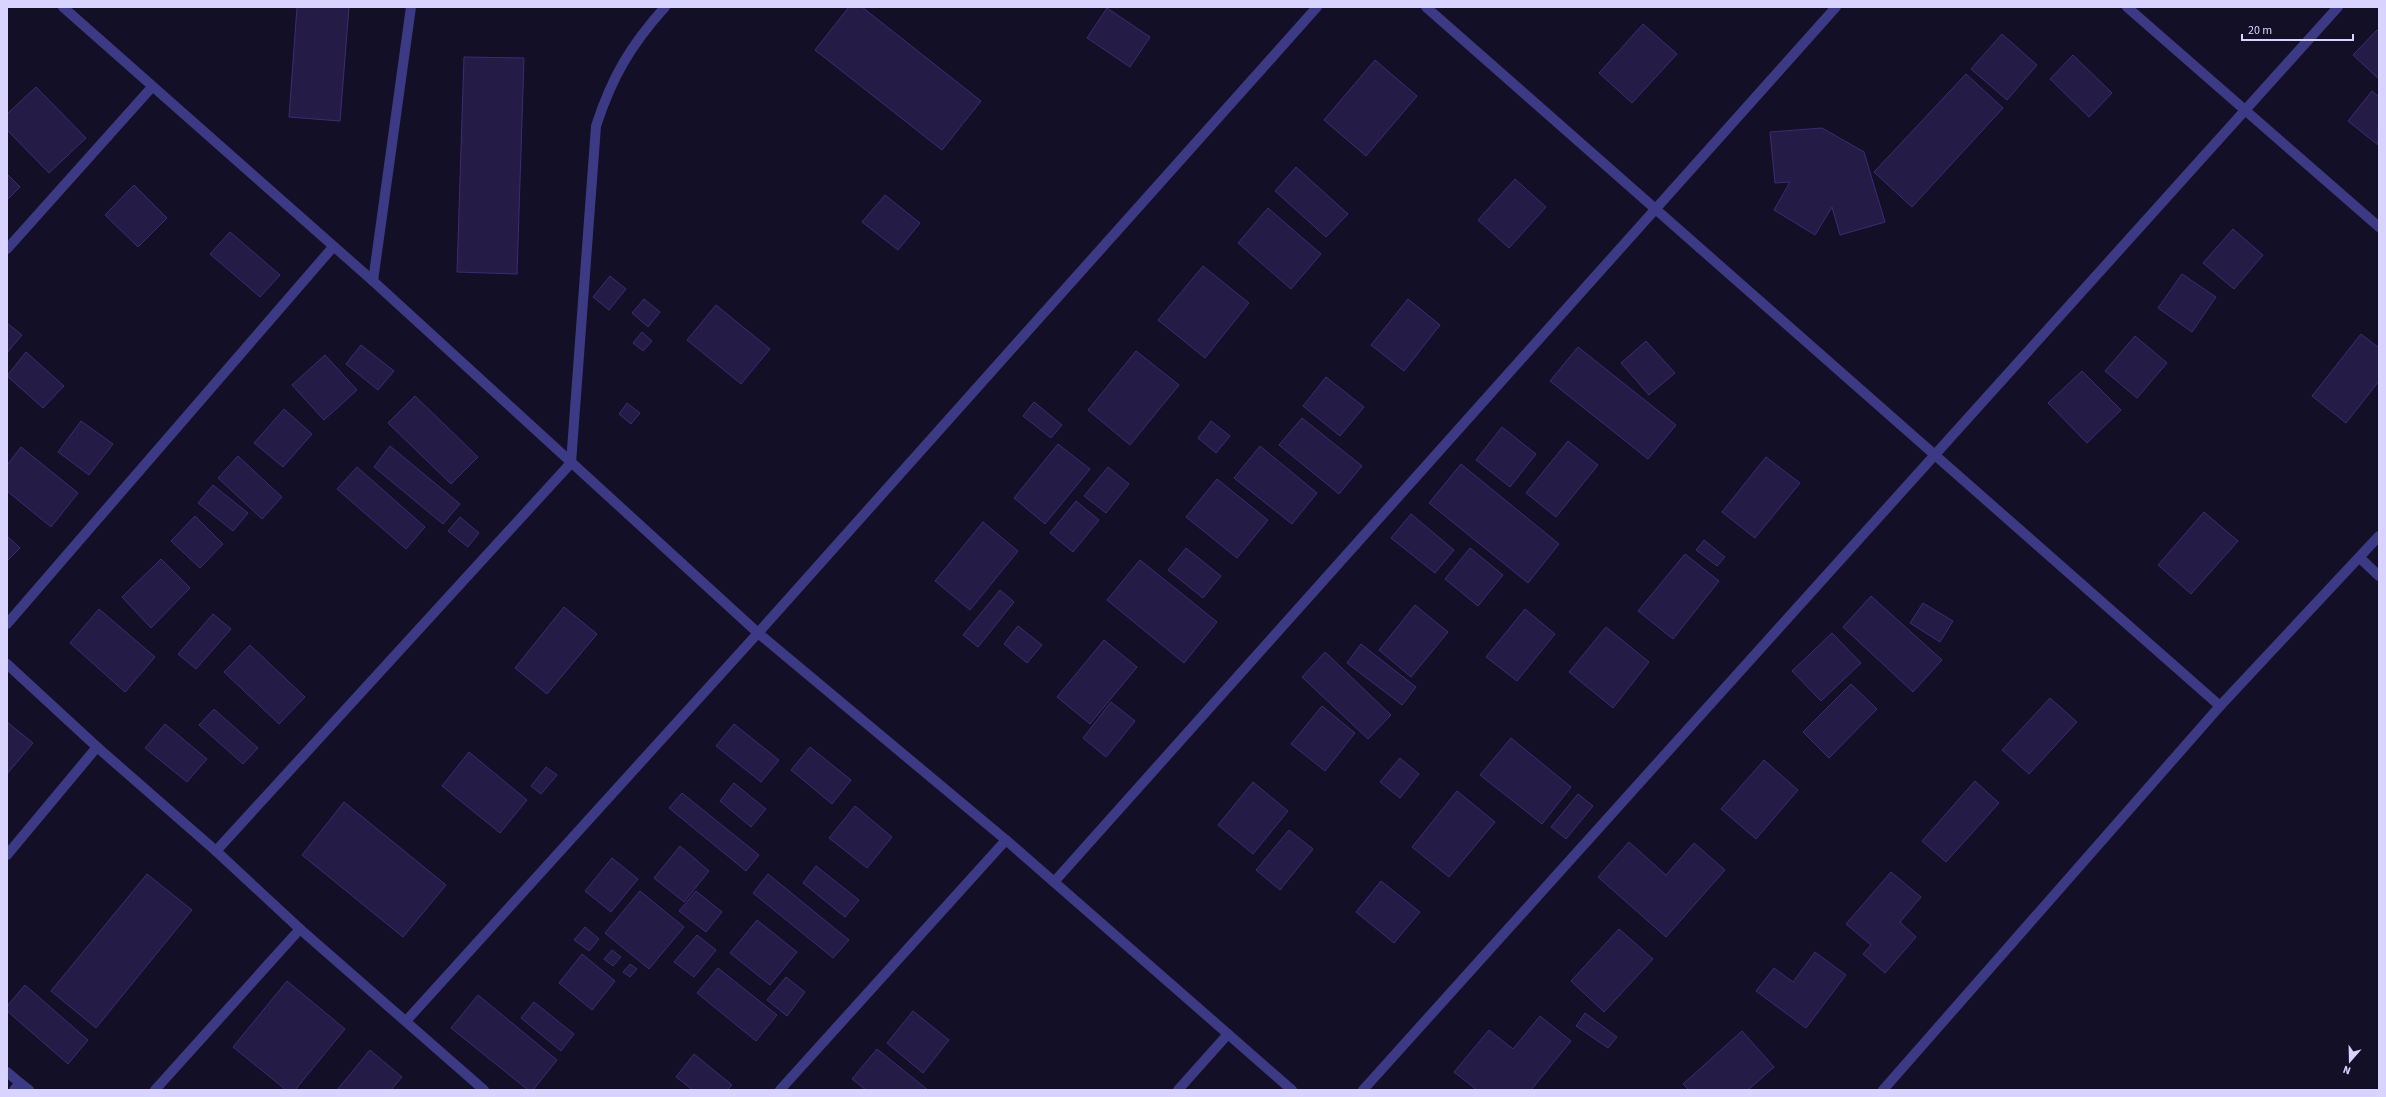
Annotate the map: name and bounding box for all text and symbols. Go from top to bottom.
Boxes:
scale bar [2242,16,2353,42]
text: 20 m [2248,22,2272,39]
north arrow [2330,1041,2370,1081]
text: N [2341,1062,2353,1078]

